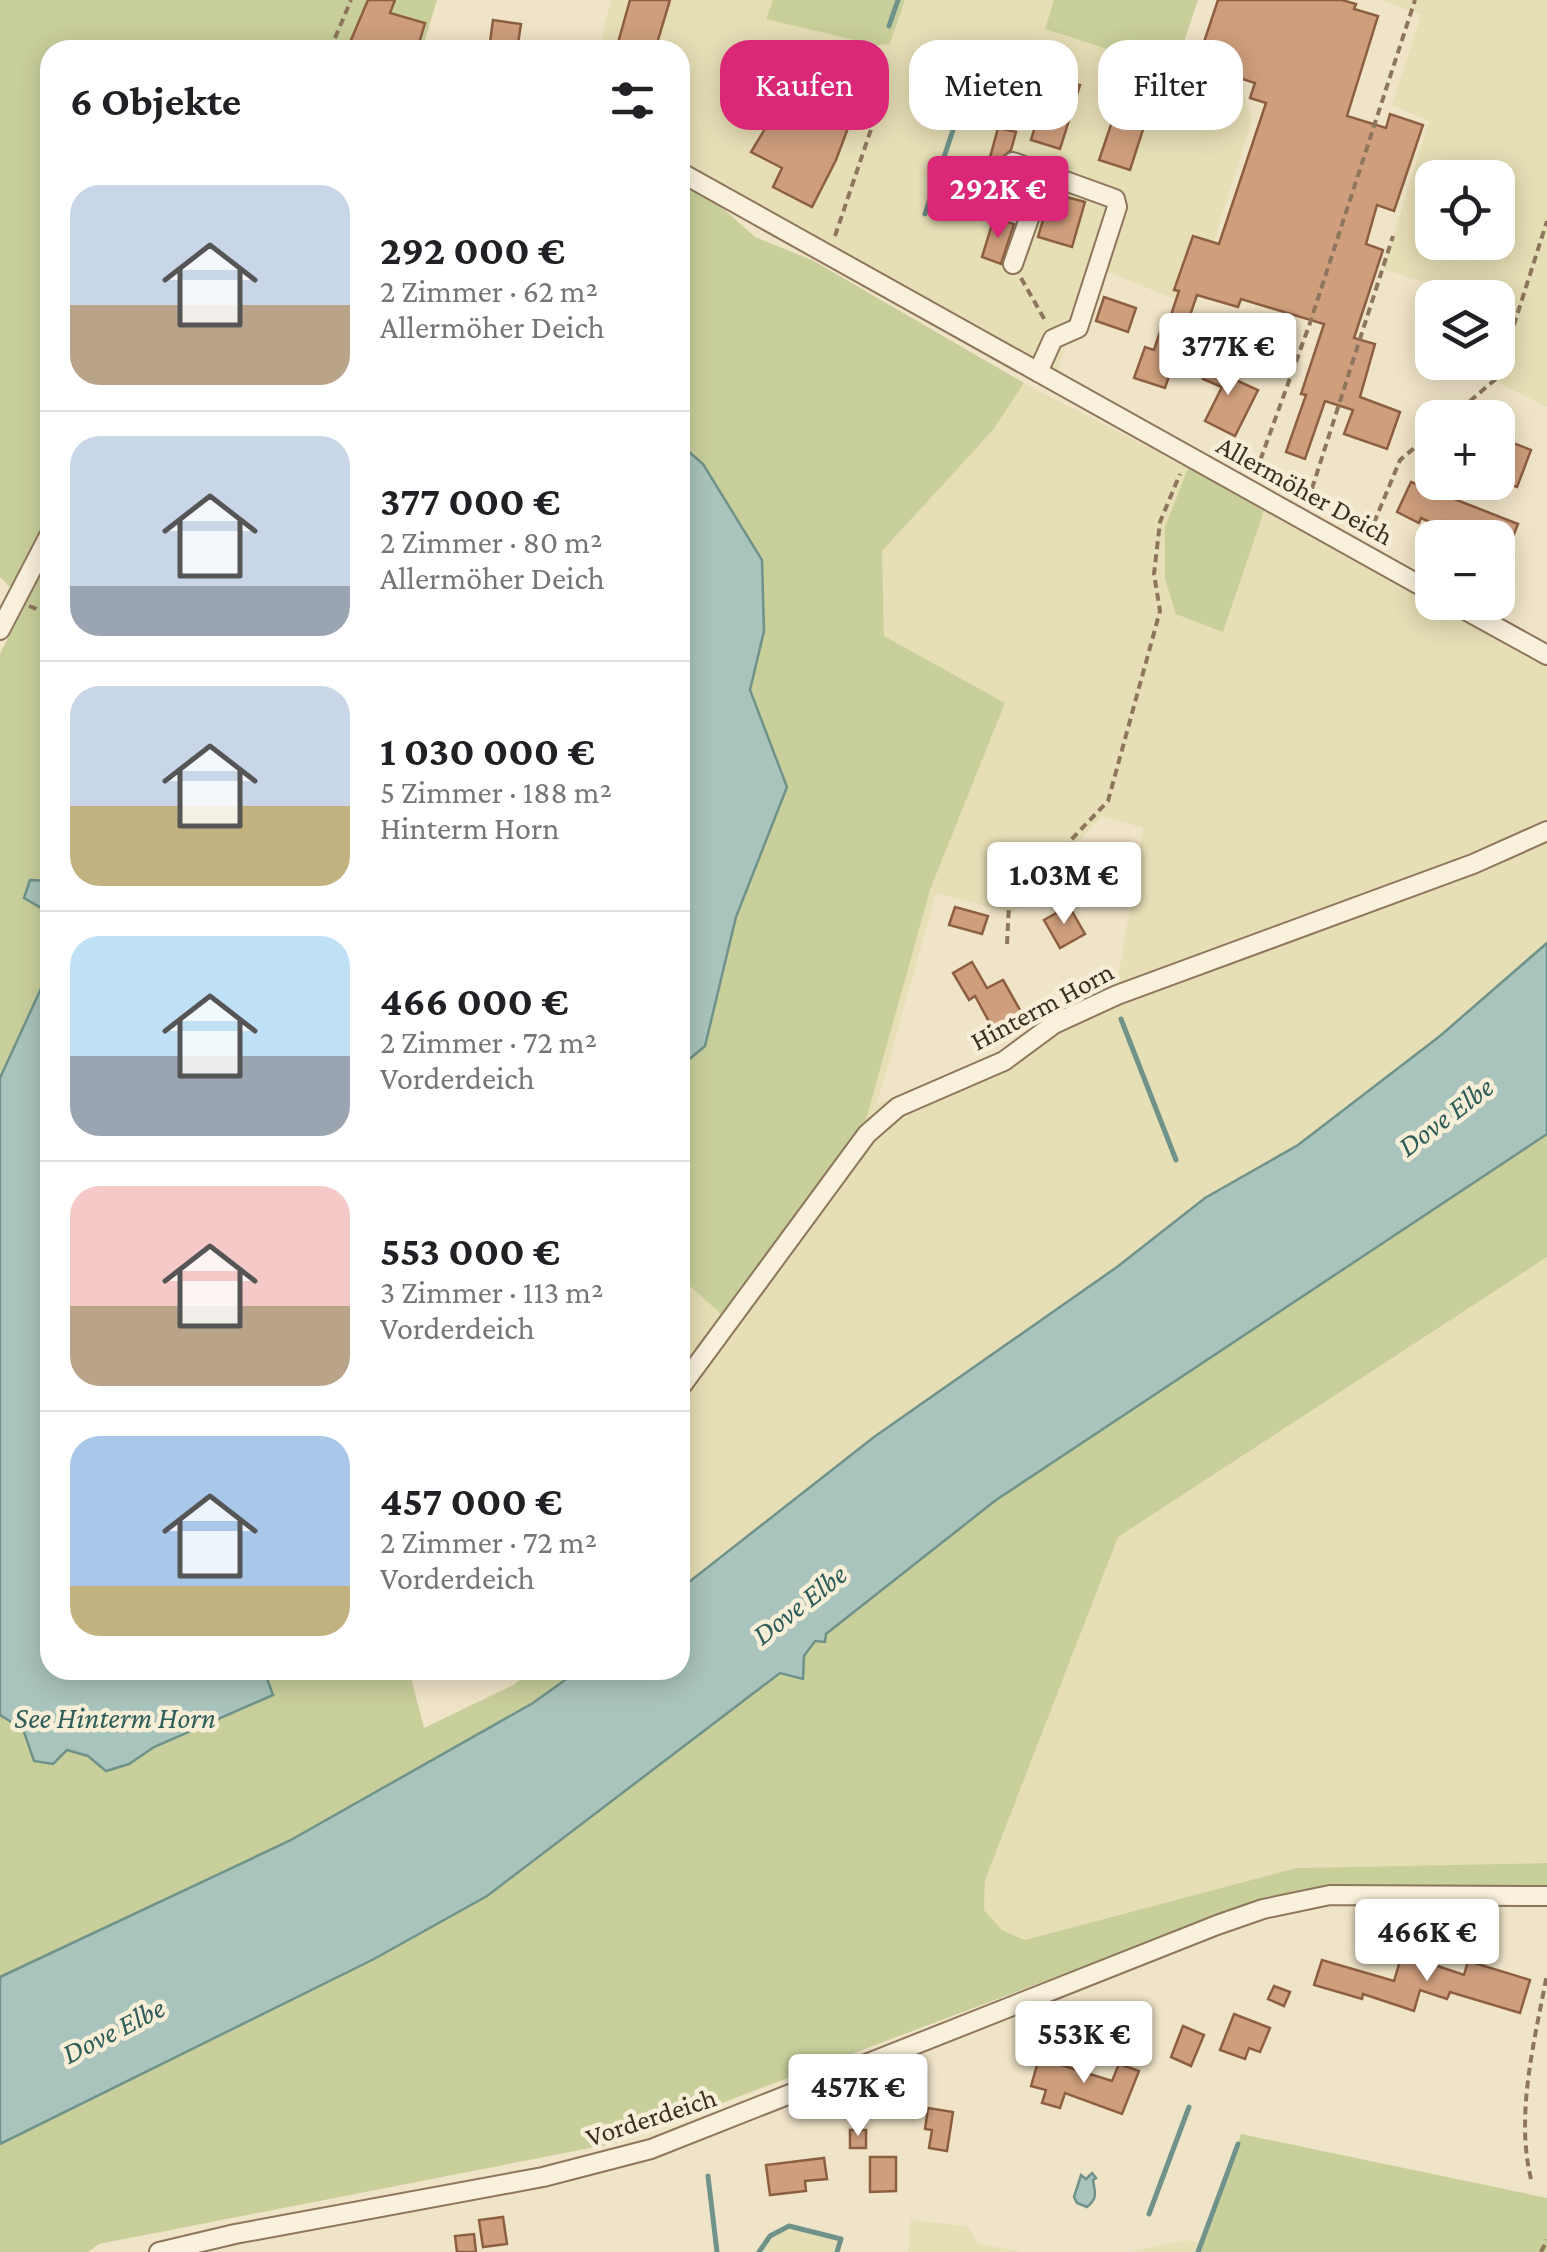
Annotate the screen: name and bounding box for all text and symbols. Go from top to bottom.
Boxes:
chip: Kaufen [720,40,889,130]
chip: Mieten [909,40,1078,130]
chip: Filter [1098,40,1243,130]
icon: filters [605,73,660,128]
text: 6 Objekte [70,77,241,124]
pin: 292K € [917,156,1079,241]
map controls [1415,160,1515,620]
button: locate [1415,160,1515,260]
text: 292K € [949,170,1047,206]
icon: home [150,225,270,345]
text: 292 000 € [380,226,565,273]
text: 2 Zimmer · 62 m² [380,273,598,309]
button: layers [1415,280,1515,380]
text: Allermöher Deich [380,309,605,345]
pin: 377K € [1147,313,1309,398]
text: 377K € [1181,327,1275,363]
button: + [1415,400,1515,500]
street label: Allermöher Deich [1211,429,1399,551]
icon: home [150,476,270,596]
text: 377 000 € [380,477,560,524]
button: − [1415,520,1515,620]
text: 2 Zimmer · 80 m² [380,524,602,560]
text: Allermöher Deich [380,560,605,596]
icon: home [150,726,270,846]
text: 1 030 000 € [380,727,595,774]
text: 5 Zimmer · 188 m² [380,774,612,810]
text: Hinterm Horn [380,810,560,846]
pin: 1.03M € [972,842,1156,927]
text: 1.03M € [1009,856,1119,892]
street label: Hinterm Horn [965,955,1119,1057]
icon: home [150,976,270,1096]
text: 466 000 € [380,977,569,1024]
text: 2 Zimmer · 72 m² [380,1024,597,1060]
text: Vorderdeich [380,1060,535,1096]
water label: Dove Elbe [1391,1070,1499,1162]
icon: home [150,1226,270,1346]
text: 553 000 € [380,1227,560,1274]
text: 3 Zimmer · 113 m² [380,1274,603,1310]
text: Vorderdeich [380,1310,535,1346]
icon: home [150,1476,270,1596]
text: 457 000 € [380,1477,563,1524]
text: 2 Zimmer · 72 m² [380,1524,597,1560]
water label: Dove Elbe [745,1557,853,1651]
text: Vorderdeich [380,1560,535,1596]
water label: See Hinterm Horn [14,1701,216,1734]
pin: 466K € [1346,1899,1508,1984]
text: 466K € [1377,1913,1477,1949]
water label: Dove Elbe [56,1990,170,2070]
pin: 553K € [1003,2001,1165,2086]
text: 553K € [1037,2015,1131,2051]
pin: 457K € [777,2054,939,2139]
text: 457K € [810,2068,906,2104]
street label: Vorderdeich [582,2081,720,2153]

